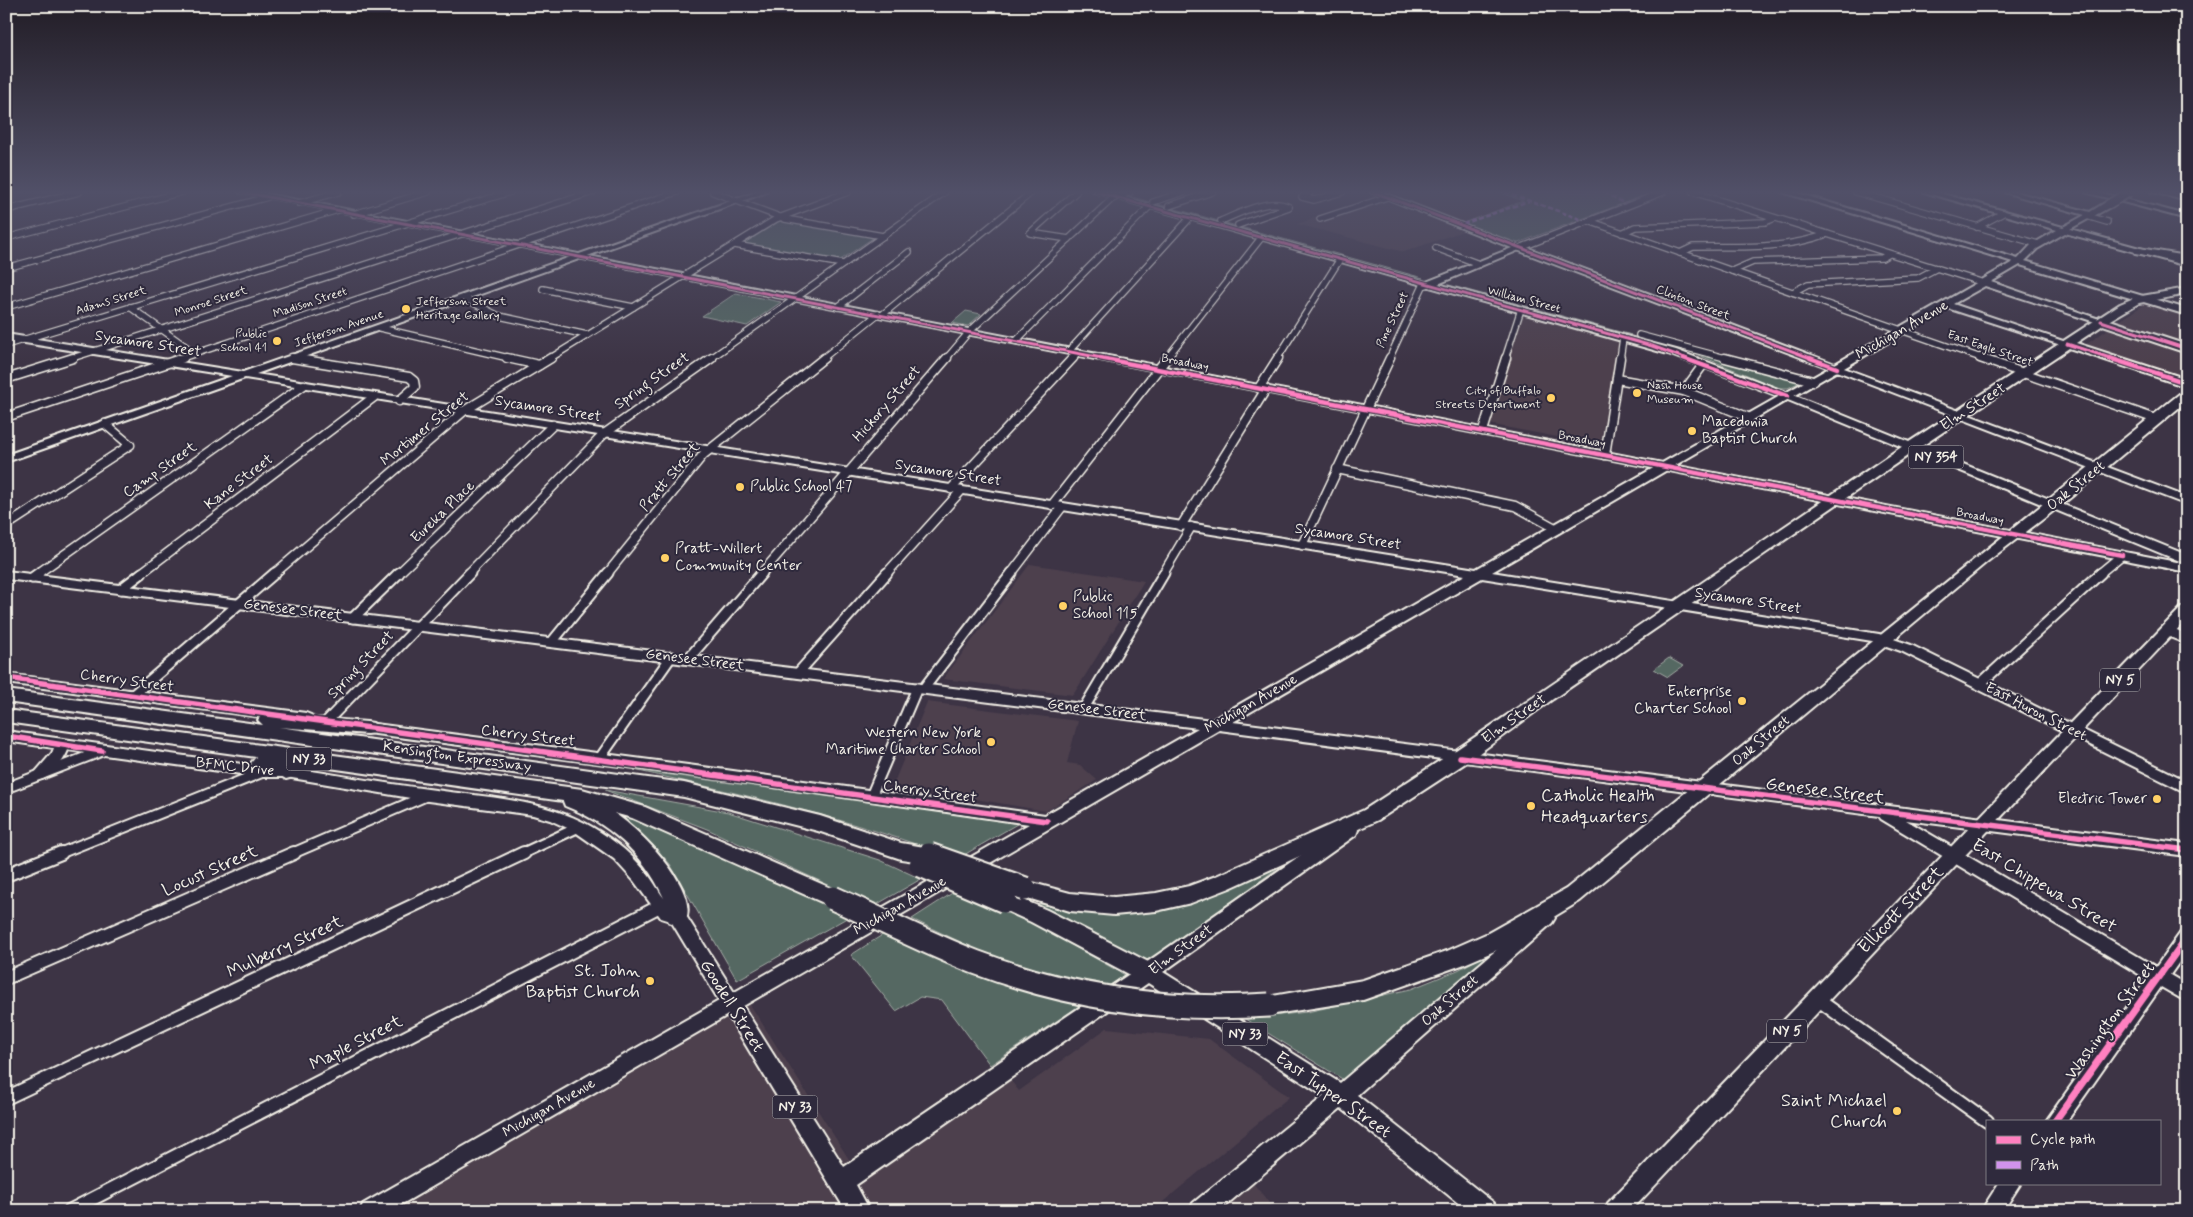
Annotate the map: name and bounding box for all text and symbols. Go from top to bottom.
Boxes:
street label: Clinton Street [1654,282,1732,324]
street label: Adams Street [74,283,148,319]
street label: Monroe Street [173,283,249,321]
street label: Madison Street [271,283,349,322]
street label: William Street [1486,283,1563,318]
street label: Pine Street [1373,289,1413,351]
place label: Jefferson Street Heritage Gallery [416,294,506,324]
street label: Michigan Avenue [1852,295,1952,365]
marker: Jefferson Street Heritage Gallery [400,303,412,315]
street label: Jefferson Avenue [292,306,386,352]
street label: Sycamore Street [93,326,203,362]
place label: Public School 41 [221,326,267,356]
street label: East Eagle Street [1945,327,2035,371]
marker: Public School 41 [271,335,283,347]
street label: Spring Street [610,348,694,415]
street label: Broadway [1160,351,1210,375]
street label: Hickory Street [848,362,926,446]
place label: Nash House Museum [1647,378,1703,408]
street label: Elm Street [1936,378,2010,436]
place label: City of Buffalo Streets Department [1435,383,1541,413]
street label: Mortimer Street [376,387,474,471]
marker: Nash House Museum [1631,387,1643,399]
street label: Sycamore Street [493,391,603,427]
marker: City of Buffalo Streets Department [1545,392,1557,404]
place label: Macedonia Baptist Church [1702,412,1798,449]
marker: Macedonia Baptist Church [1686,425,1698,437]
street label: Broadway [1557,428,1607,452]
street label: Camp Street [119,437,201,503]
street label: Pratt Street [635,438,705,516]
road number: NY 354 [1908,446,1964,468]
street label: Kane Street [201,450,277,514]
street label: Sycamore Street [893,455,1003,491]
street label: Oak Street [2043,456,2110,516]
street label: Eureka Place [407,476,479,548]
place label: Public School 47 [750,477,853,497]
marker: Public School 47 [734,481,746,493]
street label: Broadway [1955,505,2005,529]
street label: Sycamore Street [1293,519,1403,555]
place label: Pratt-Willert Community Center [675,539,802,576]
marker: Pratt-Willert Community Center [659,552,671,564]
street label: Sycamore Street [1693,583,1803,619]
place label: Public School 115 [1073,587,1137,624]
street label: Genesee Street [242,594,344,626]
marker: Public School 115 [1057,600,1069,612]
street label: Spring Street [323,627,399,704]
street label: Genesee Street [644,644,746,676]
street label: Cherry Street [79,665,175,697]
road number: NY 5 [2100,668,2140,692]
street label: Michigan Avenue [1201,669,1301,739]
street label: East Huron Street [1982,678,2090,746]
place label: Enterprise Charter School [1634,682,1732,719]
street label: Elm Street [1478,689,1550,749]
street label: Genesee Street [1046,694,1148,726]
marker: Enterprise Charter School [1736,695,1748,707]
street label: Oak Street [1728,711,1794,771]
street label: Cherry Street [480,720,576,752]
place label: Western New York Maritime Charter School [826,723,981,760]
marker: Western New York Maritime Charter School [985,736,997,748]
street label: Kensington Expressway [381,737,533,778]
road number: NY 33 [286,748,332,771]
street label: BFMC Drive [195,753,275,781]
street label: Genesee Street [1764,772,1886,810]
street label: Cherry Street [882,776,978,808]
place label: Catholic Health Headquarters [1541,784,1655,829]
place label: Electric Tower [2058,789,2148,809]
marker: Electric Tower [2151,793,2163,805]
marker: Catholic Health Headquarters [1525,800,1537,812]
street label: East Chippewa Street [1967,833,2121,939]
street label: Locust Street [158,839,262,903]
street label: Ellicott Street [1853,860,1949,959]
street label: Michigan Avenue [850,871,950,941]
street label: Mulberry Street [223,909,347,984]
street label: Elm Street [1145,920,1217,980]
street label: Goodell Street [694,955,770,1057]
street label: Washington Street [2059,957,2163,1086]
place label: St. John Baptist Church [526,959,640,1004]
street label: Oak Street [1417,970,1483,1031]
marker: St. John Baptist Church [644,975,656,987]
street label: Maple Street [305,1009,407,1077]
road number: NY 5 [1767,1019,1807,1042]
road number: NY 33 [1222,1022,1268,1046]
street label: East Tupper Street [1270,1046,1396,1144]
street label: Michigan Avenue [499,1073,599,1143]
place label: Saint Michael Church [1781,1089,1887,1134]
road number: NY 33 [772,1096,818,1118]
marker: Saint Michael Church [1891,1105,1903,1117]
legend [1986,1120,2160,1184]
text: Cycle path [2030,1130,2095,1150]
text: Path [2030,1156,2059,1176]

